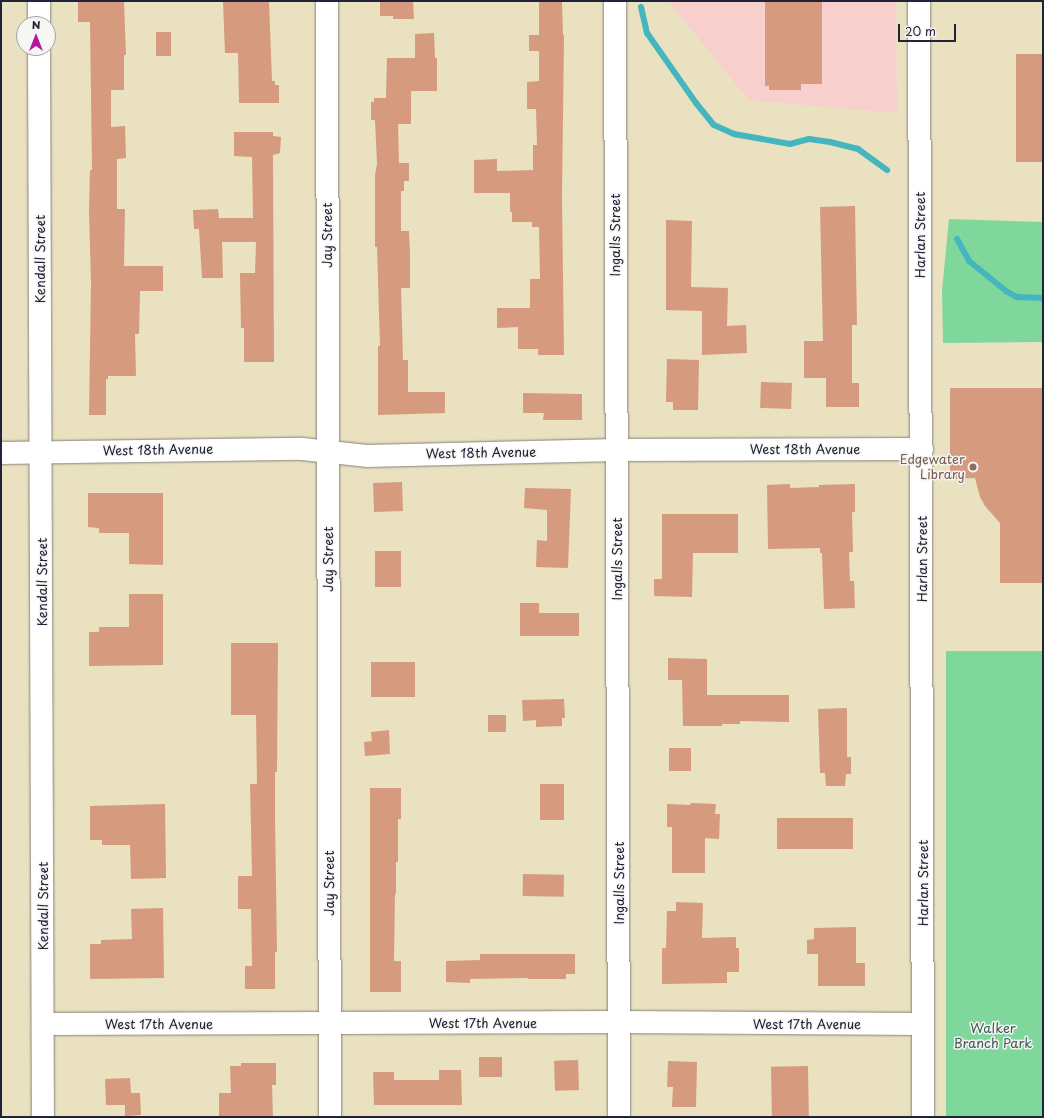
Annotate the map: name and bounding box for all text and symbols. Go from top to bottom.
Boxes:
north arrow [16,16,56,56]
text: N [32,16,40,33]
scale bar [900,16,958,42]
text: 20 m [905,22,936,40]
street label: Harlan Street [912,192,928,278]
street label: Ingalls Street [607,193,623,277]
street label: Jay Street [319,202,335,268]
street label: Kendall Street [32,214,48,304]
street label: West 18th Avenue [103,441,213,459]
street label: West 18th Avenue [750,441,860,457]
street label: West 18th Avenue [426,444,536,462]
place label: Edgewater Library [900,452,965,483]
marker: Edgewater Library [968,462,978,472]
street label: Harlan Street [914,516,930,602]
street label: Ingalls Street [609,517,625,601]
street label: Jay Street [320,526,336,592]
street label: Kendall Street [34,537,50,627]
street label: Harlan Street [915,840,931,926]
street label: Ingalls Street [611,841,627,925]
street label: Jay Street [321,850,337,916]
street label: Kendall Street [35,861,51,951]
street label: West 17th Avenue [428,1015,538,1031]
street label: West 17th Avenue [104,1016,214,1032]
street label: West 17th Avenue [752,1016,862,1032]
park label: Walker Branch Park [954,1021,1032,1052]

